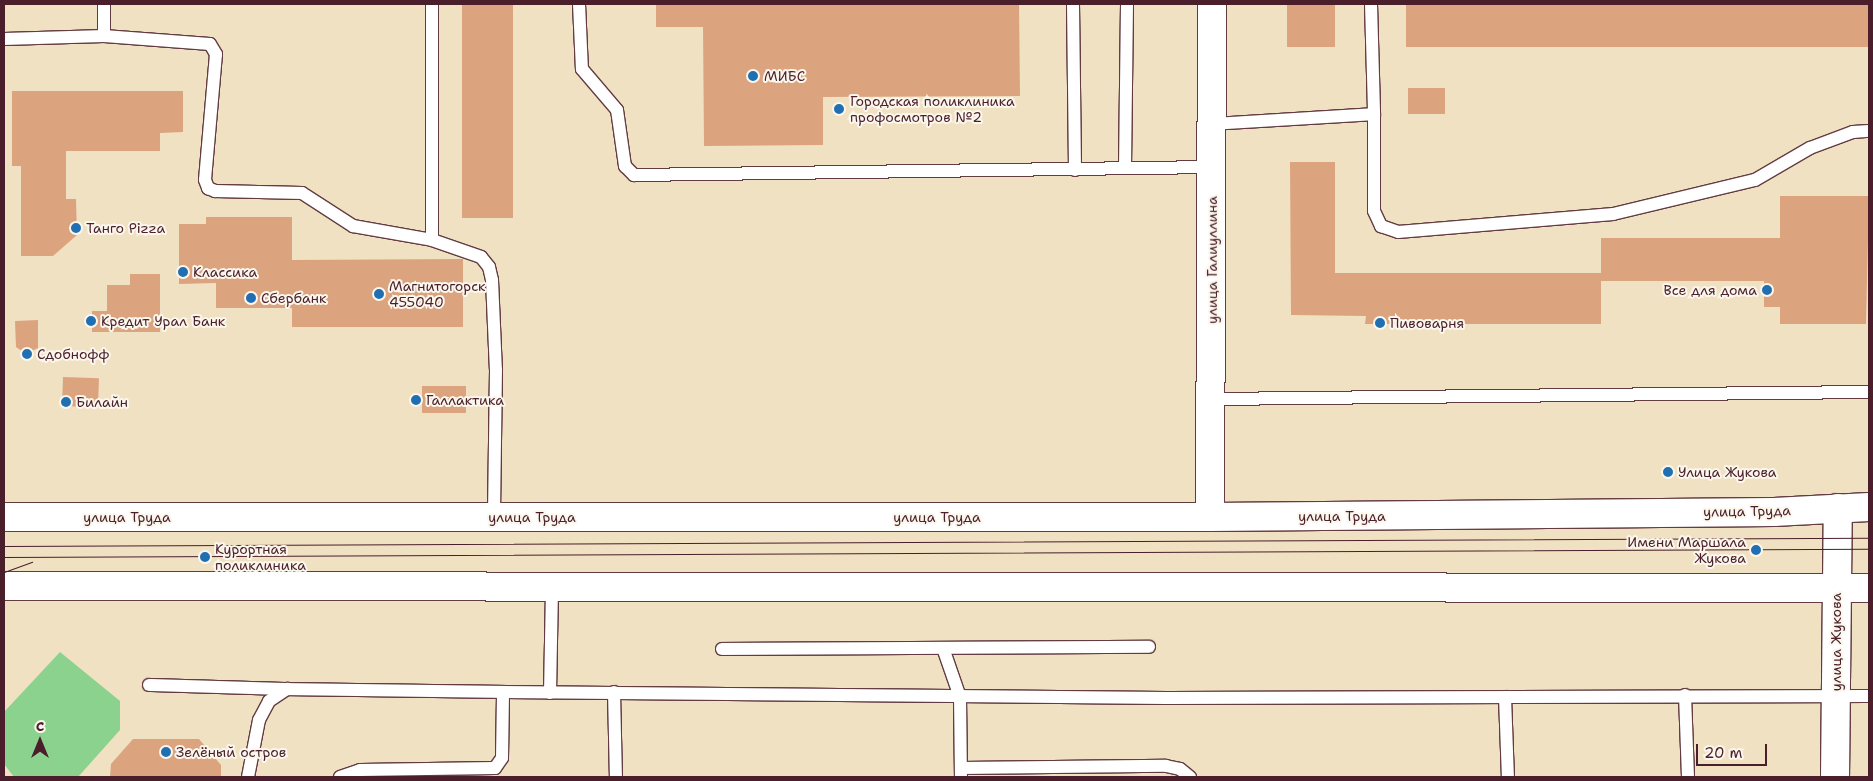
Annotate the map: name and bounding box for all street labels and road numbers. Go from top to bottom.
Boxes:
street label: улица Галиуллина [1204,196,1220,324]
street label: улица Труда [1703,502,1791,520]
street label: улица Труда [1298,508,1386,524]
street label: улица Труда [83,509,171,525]
street label: улица Труда [488,509,576,525]
street label: улица Труда [893,509,981,525]
street label: улица Жукова [1828,593,1844,691]

